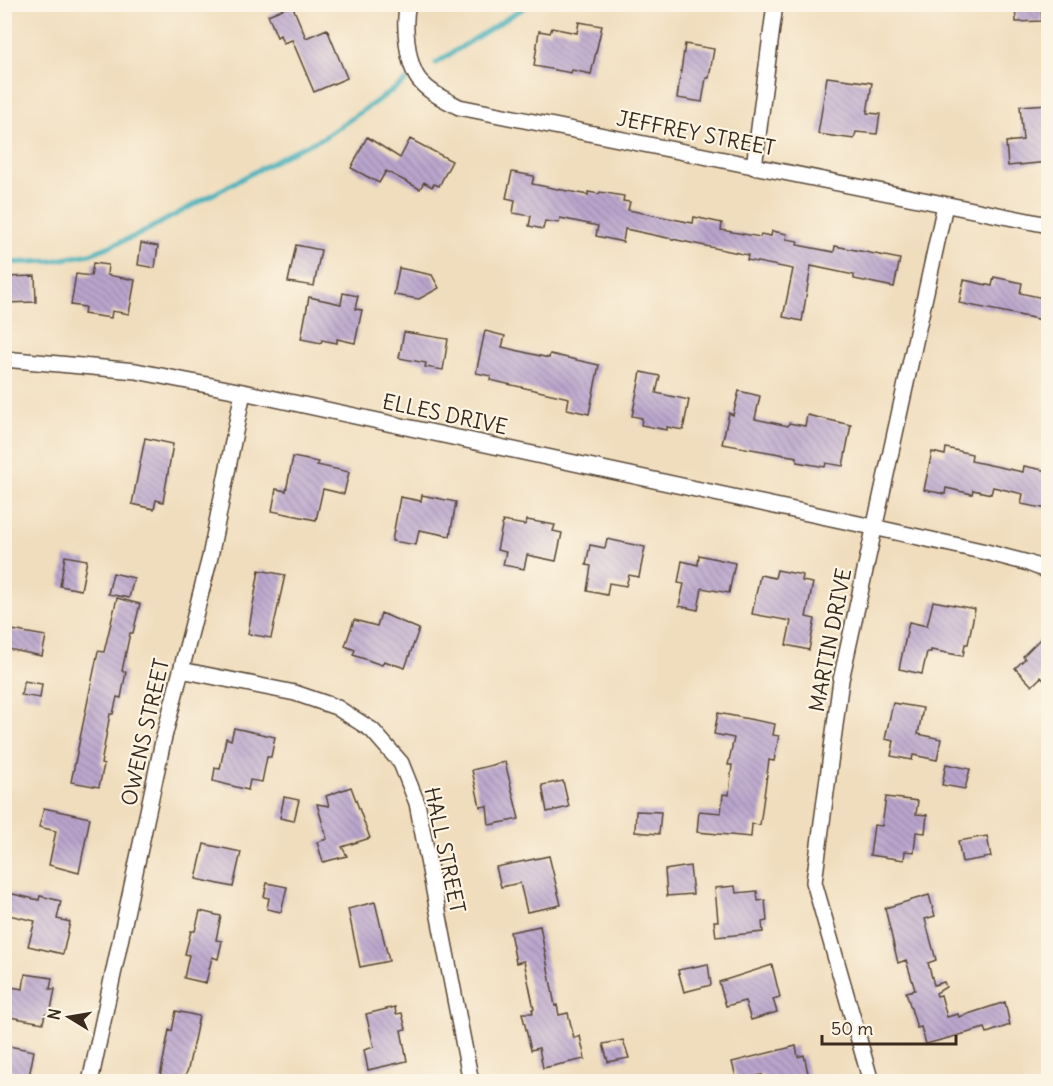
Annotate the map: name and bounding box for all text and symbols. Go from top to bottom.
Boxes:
street label: JEFFREY STREET [614,104,778,162]
street label: ELLES DRIVE [380,388,510,440]
street label: MARTIN DRIVE [803,566,857,714]
street label: OWENS STREET [115,656,175,808]
street label: HALL STREET [418,785,472,915]
north arrow [39,987,99,1047]
text: N [43,1007,65,1021]
scale bar [822,1008,956,1046]
text: 50 m [831,1017,873,1040]

